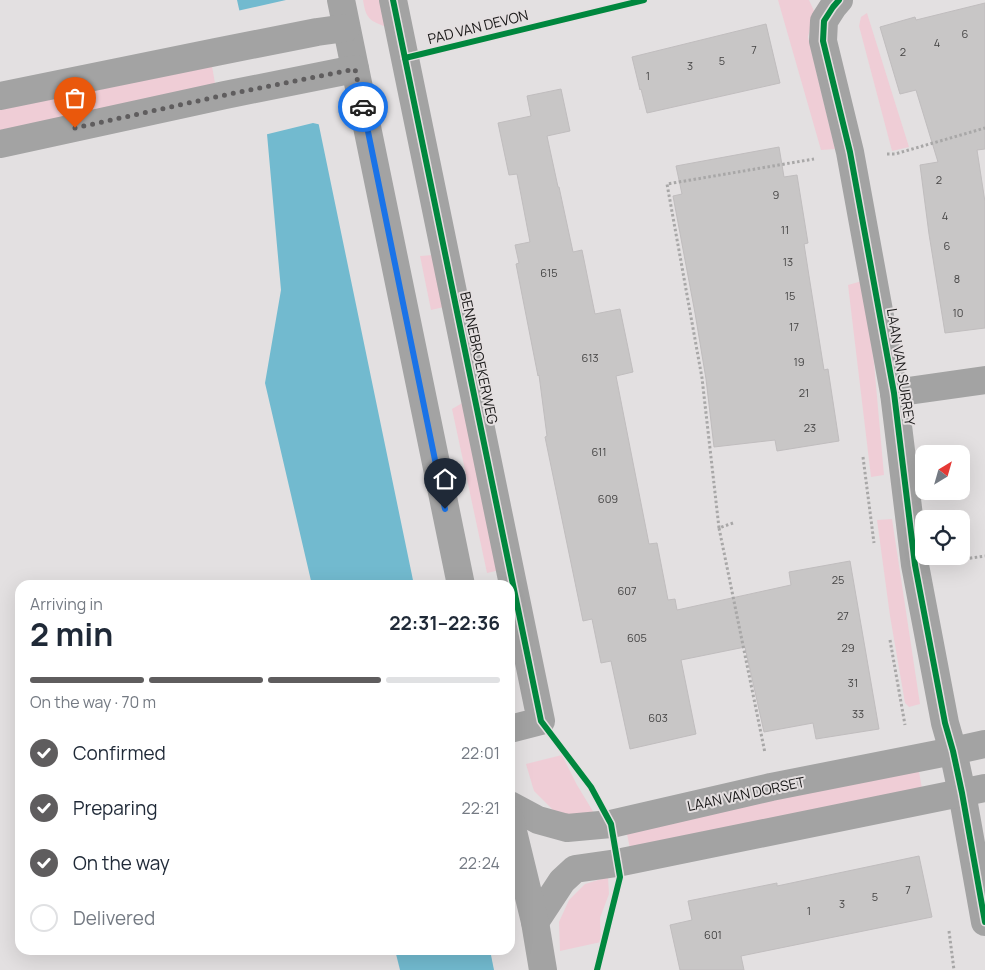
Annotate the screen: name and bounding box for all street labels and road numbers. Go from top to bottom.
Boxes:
street label: PAD VAN DEVON [426,5,530,48]
street label: BENNEBROEKERWEG [456,290,503,426]
street label: LAAN VAN SURREY [883,307,920,427]
street label: LAAN VAN DORSET [685,772,807,815]

